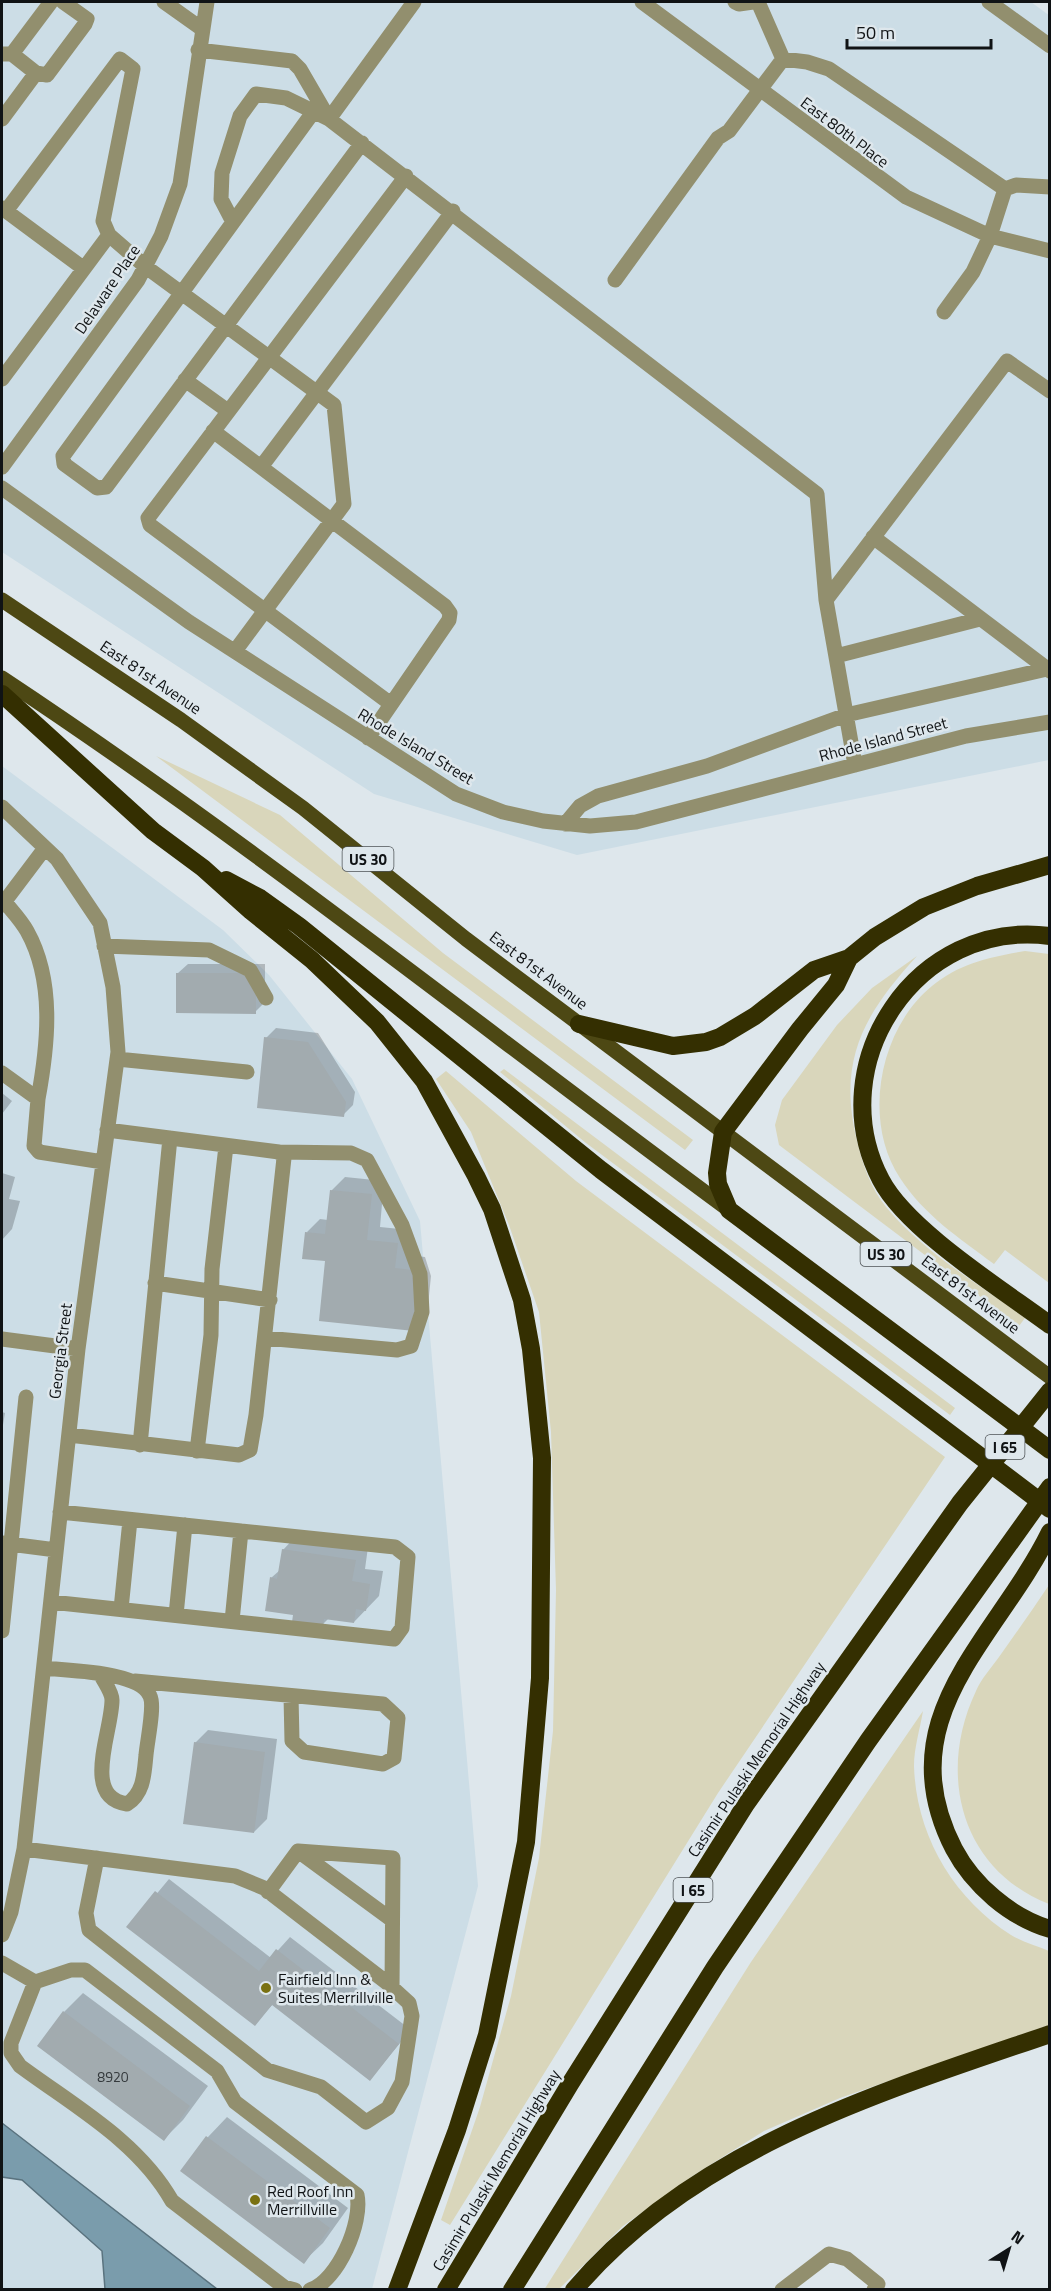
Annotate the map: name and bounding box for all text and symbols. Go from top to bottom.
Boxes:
scale bar [847,12,991,50]
text: 50 m [856,19,895,46]
street label: East 80th Place [796,91,894,173]
street label: Delaware Place [68,239,146,339]
street label: East 81st Avenue [95,634,207,720]
street label: Rhode Island Street [353,702,479,790]
street label: Rhode Island Street [816,710,950,768]
road number: US 30 [342,847,394,871]
street label: East 81st Avenue [485,925,593,1015]
road number: US 30 [860,1242,912,1266]
street label: East 81st Avenue [917,1249,1025,1339]
street label: Georgia Street [42,1301,78,1400]
road number: I 65 [986,1435,1024,1459]
street label: Casimir Pulaski Memorial Highway [681,1656,831,1862]
road number: I 65 [674,1878,712,1902]
place label: Fairfield Inn & Suites Merrillville [278,1967,393,2009]
marker: Fairfield Inn & Suites Merrillville [259,1981,273,1995]
street label: Casimir Pulaski Memorial Highway [426,2064,566,2276]
house number: 8920 [97,2066,129,2087]
place label: Red Roof Inn Merrillville [267,2179,353,2221]
marker: Red Roof Inn Merrillville [248,2193,262,2207]
north arrow [979,2219,1039,2279]
text: N [1006,2224,1030,2250]

